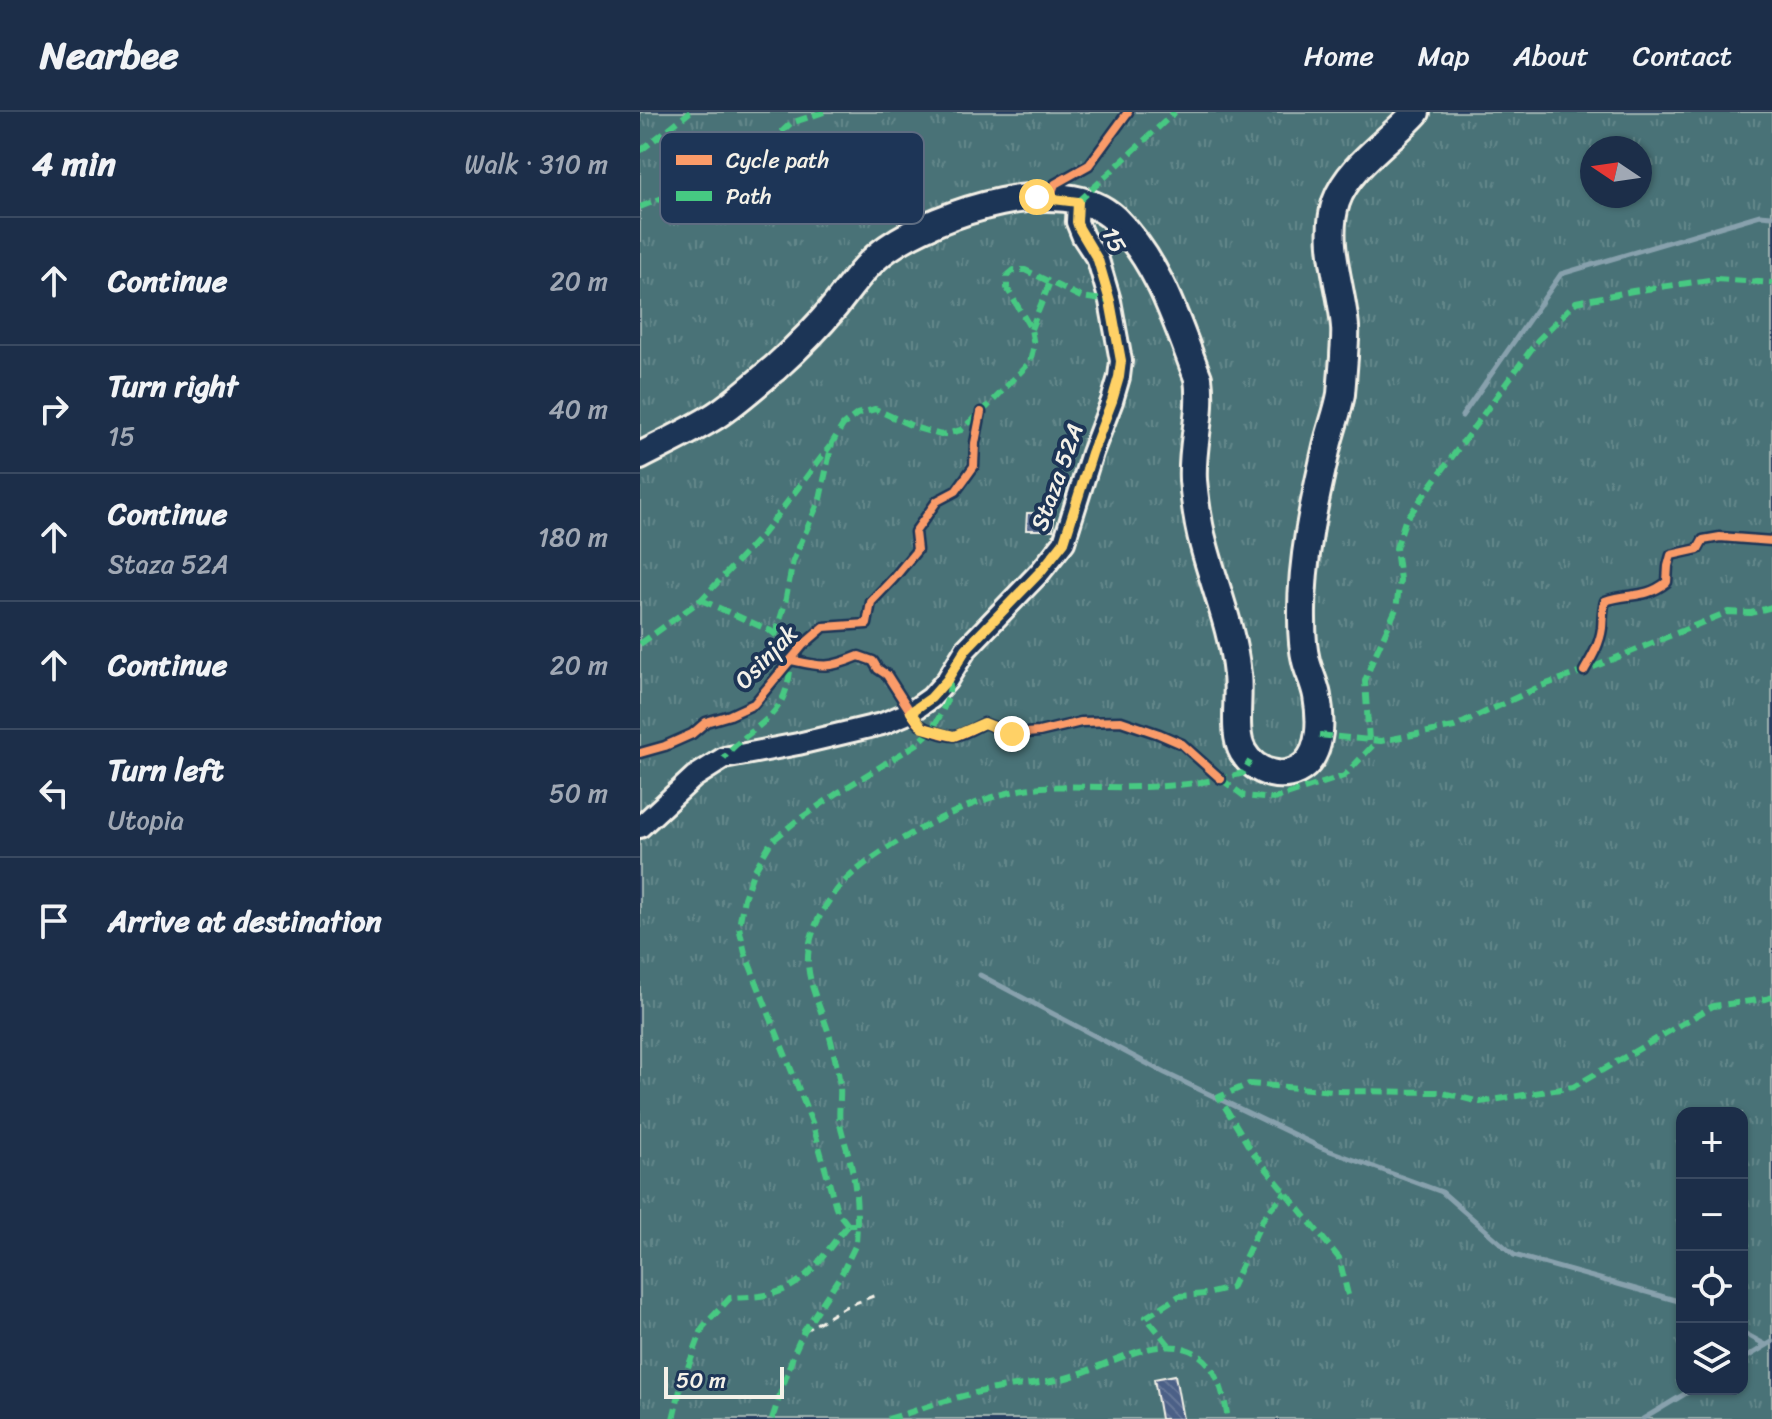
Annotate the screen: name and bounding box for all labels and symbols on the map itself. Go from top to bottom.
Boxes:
legend [660,132,924,224]
north arrow [1580,136,1652,208]
text: Cycle path [726,141,829,180]
text: Path [726,177,772,216]
route start [1019,179,1055,215]
street label: 15 [1090,219,1138,261]
street label: Staza 52A [1018,417,1096,537]
street label: Osinjak [724,614,808,700]
route end [994,716,1030,752]
scale bar [664,1363,784,1399]

